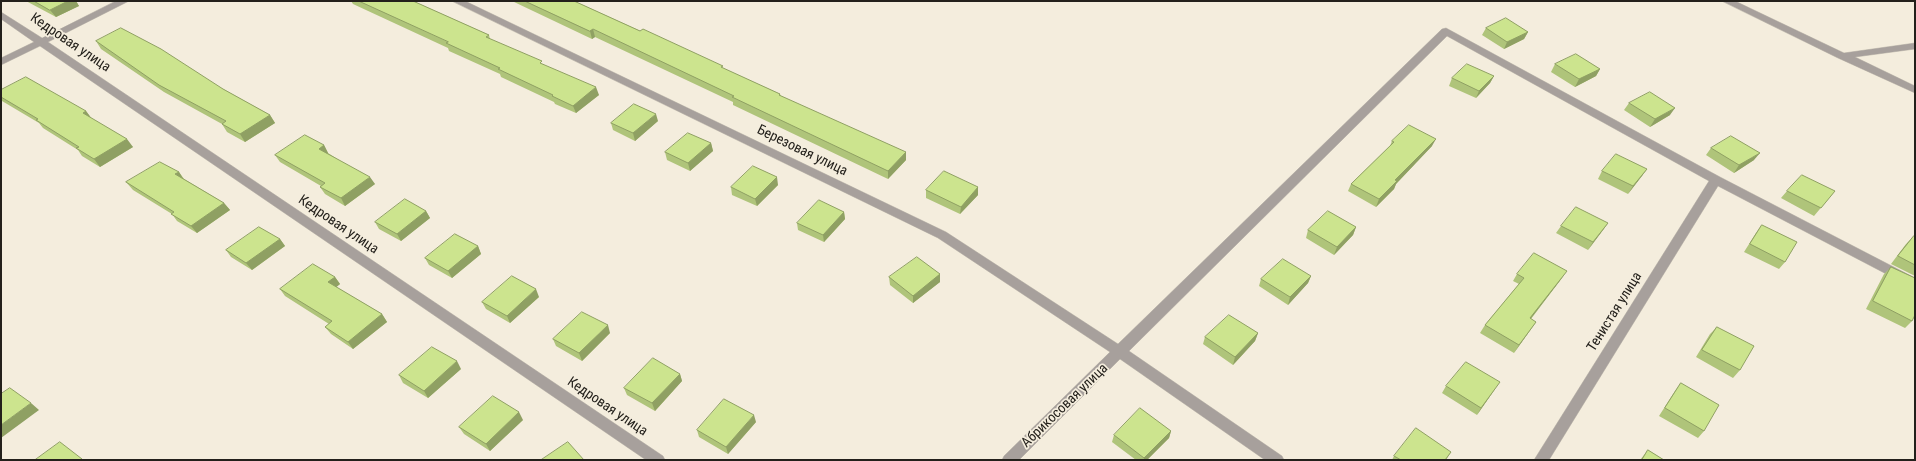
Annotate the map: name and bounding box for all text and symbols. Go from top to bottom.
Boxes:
street label: Кедровая улица [27,10,113,76]
street label: Березовая улица [754,122,850,180]
street label: Кедровая улица [295,192,381,258]
street label: Тенистая улица [1584,269,1646,355]
street label: Абрикосовая улица [1018,361,1112,451]
street label: Кедровая улица [564,374,650,440]

